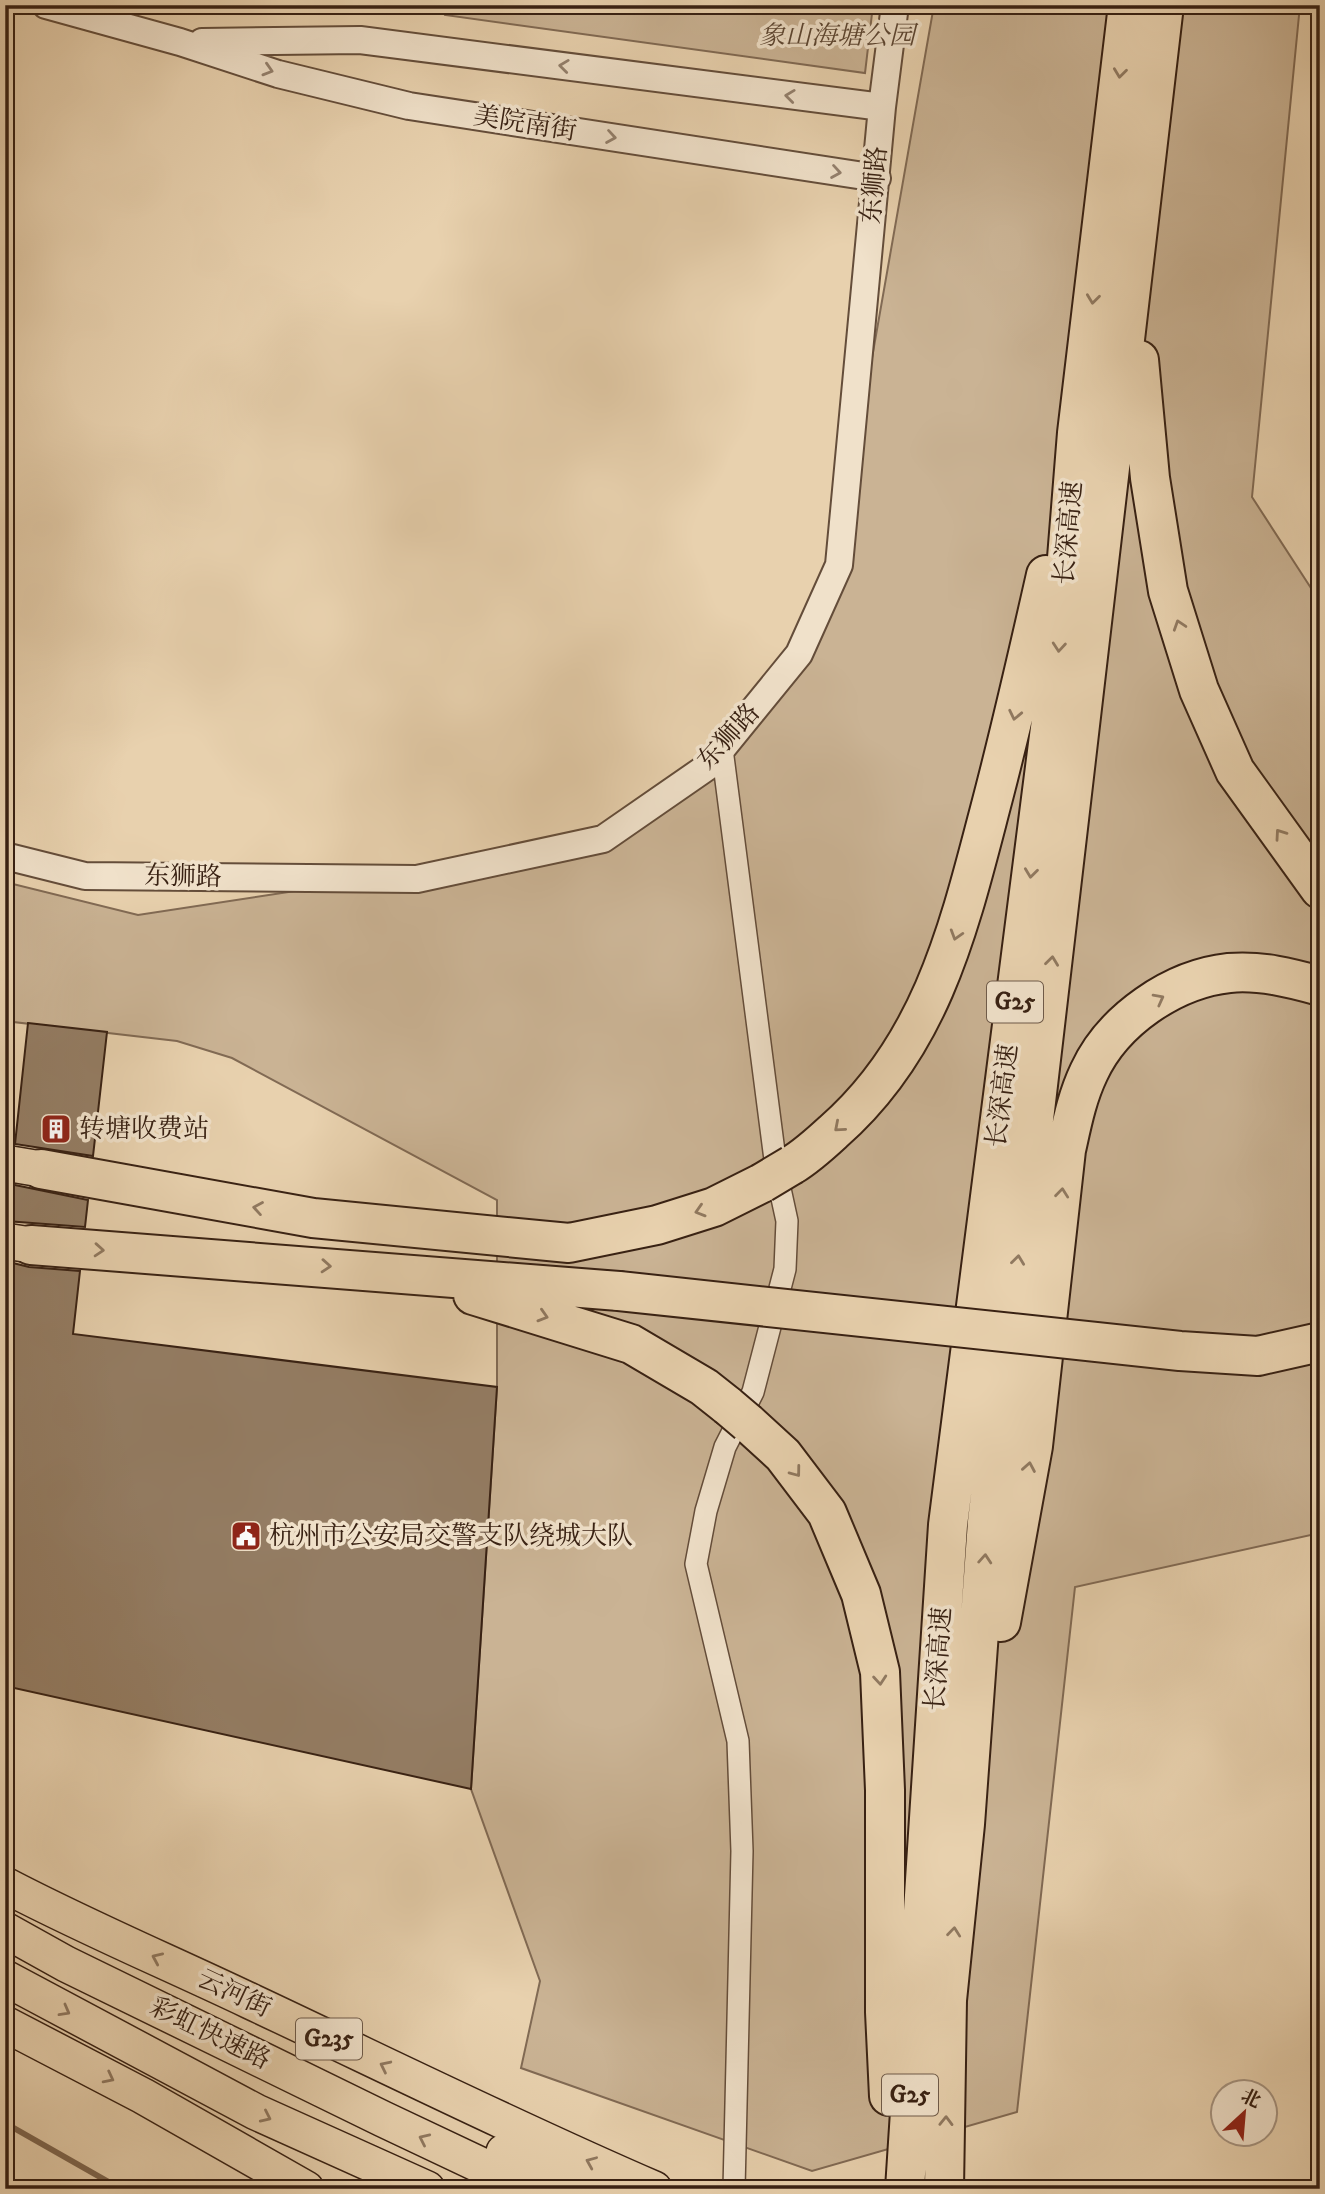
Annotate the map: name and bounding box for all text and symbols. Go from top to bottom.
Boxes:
park label: 象山海塘公园 [759,20,919,53]
one-way arrow [558,59,570,74]
one-way arrow [262,62,274,77]
one-way arrow [1112,67,1127,79]
one-way arrow [784,88,796,103]
street label: 美院南街 [471,100,579,148]
one-way arrow [606,129,617,144]
street label: 东狮路 [855,145,895,225]
one-way arrow [830,164,842,179]
one-way arrow [1085,293,1100,305]
street label: 长深高速 [1048,480,1090,586]
one-way arrow [1172,619,1187,631]
one-way arrow [1052,642,1067,653]
street label: 东狮路 [691,697,767,777]
one-way arrow [1008,709,1023,721]
one-way arrow [1276,829,1288,842]
street label: 东狮路 [144,860,222,894]
one-way arrow [1024,867,1039,879]
one-way arrow [950,928,965,940]
one-way arrow [1045,955,1060,967]
road number: G25 [987,982,1043,1022]
one-way arrow [1152,993,1164,1007]
street label: 长深高速 [980,1042,1026,1150]
building icon: 转塘收费站 [39,1112,73,1146]
place label: 转塘收费站 [79,1113,209,1146]
one-way arrow [835,1119,848,1131]
one-way arrow [1054,1187,1069,1198]
one-way arrow [252,1201,264,1216]
one-way arrow [694,1203,706,1218]
one-way arrow [94,1242,105,1257]
one-way arrow [1010,1254,1025,1266]
one-way arrow [320,1259,331,1274]
one-way arrow [536,1308,548,1322]
one-way arrow [1021,1461,1036,1473]
one-way arrow [787,1464,800,1476]
public building icon: 杭州市公安局交警支队绕城大队 [229,1519,263,1553]
place label: 杭州市公安局交警支队绕城大队 [269,1520,633,1553]
one-way arrow [977,1553,992,1564]
street label: 长深高速 [919,1606,959,1712]
one-way arrow [872,1675,887,1686]
one-way arrow [946,1927,961,1938]
one-way arrow [152,1953,164,1967]
street label: 云河街 [192,1963,276,2025]
street label: 彩虹快速路 [144,1991,276,2077]
one-way arrow [58,2003,70,2016]
road number: G235 [296,2018,362,2060]
one-way arrow [380,2060,392,2074]
one-way arrow [102,2070,114,2083]
road number: G25 [882,2074,938,2116]
north arrow [1210,2078,1280,2148]
text: 北 [1237,2085,1264,2114]
one-way arrow [259,2109,271,2123]
one-way arrow [938,2115,953,2126]
one-way arrow [419,2133,432,2147]
one-way arrow [586,2156,598,2170]

